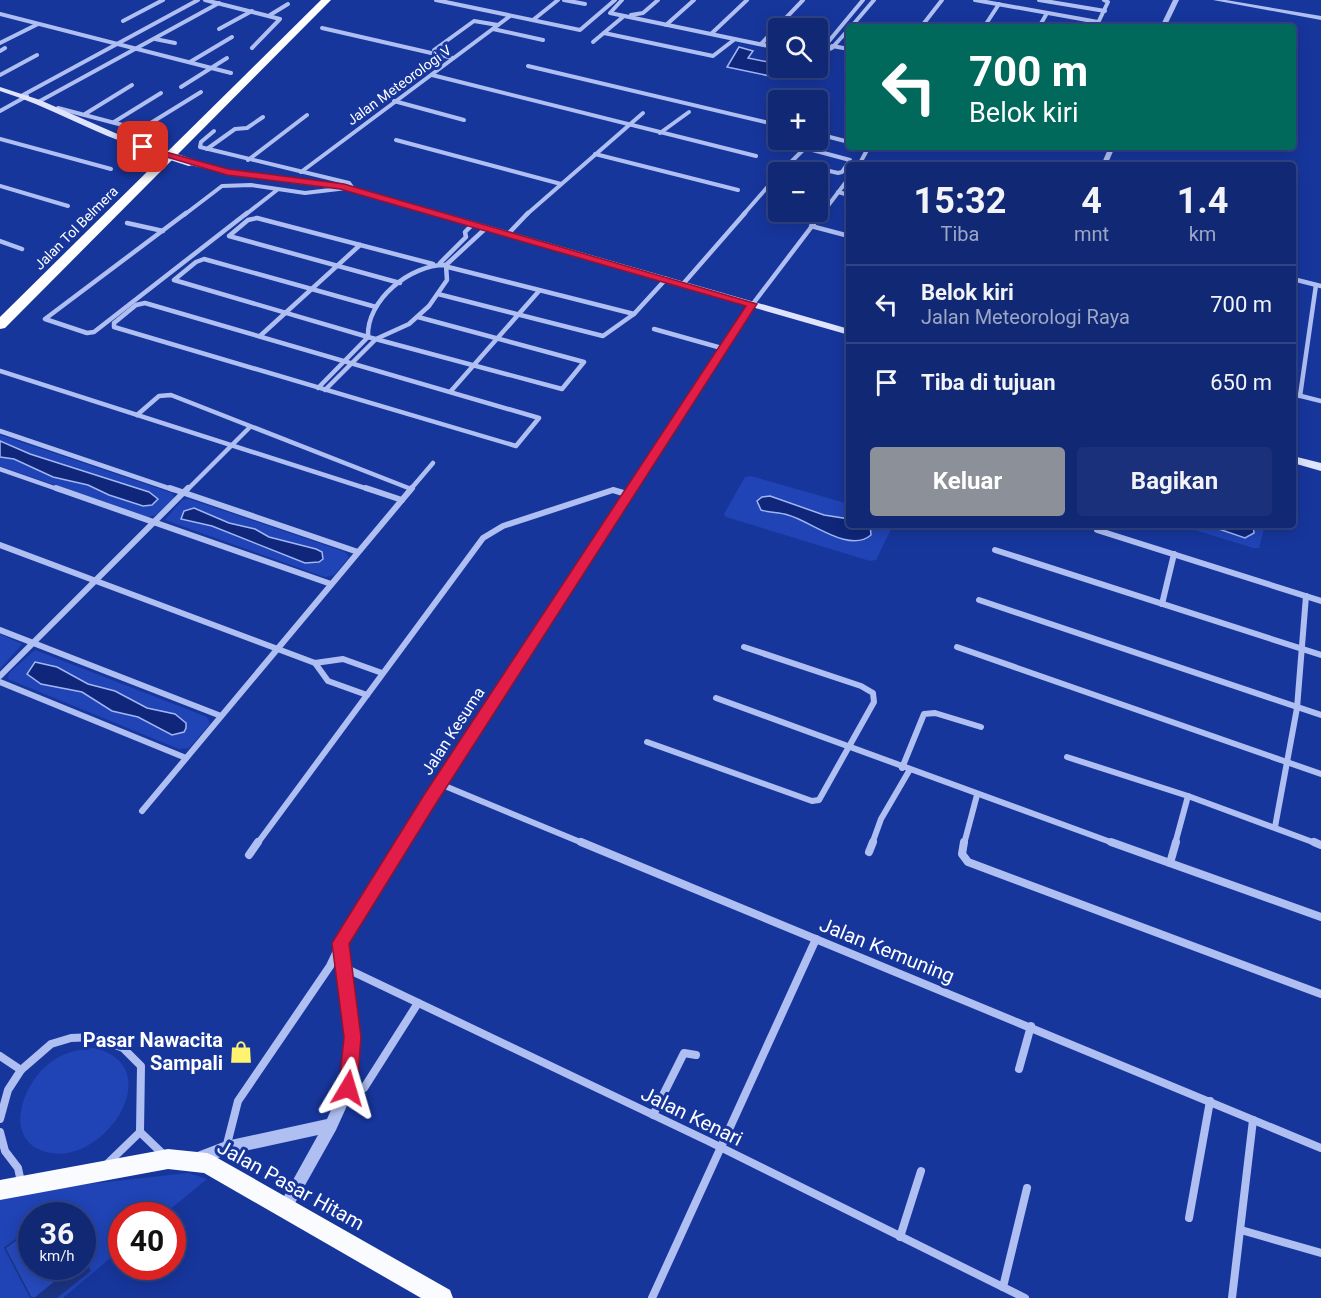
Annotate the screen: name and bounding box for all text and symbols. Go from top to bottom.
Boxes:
map controls [768,18,828,222]
button: search [768,18,828,78]
street label: Jalan Meteorologi V [344,42,454,128]
text: 700 m [969,47,1088,96]
icon: left [870,48,948,126]
button: + [768,90,828,150]
text: Belok kiri [969,97,1078,129]
pin [117,121,168,172]
icon: arrive [126,130,159,163]
button: − [768,162,828,222]
text: 15:32 [914,180,1006,222]
text: 4 [1081,180,1102,222]
text: 1.4 [1177,180,1228,222]
street label: Jalan Tol Belmera [31,183,121,273]
text: Tiba [941,222,979,246]
text: mnt [1074,222,1109,246]
text: km [1189,222,1216,246]
text: Belok kiri [921,280,1014,305]
icon: left [870,288,903,321]
text: 700 m [1210,292,1272,317]
text: Jalan Meteorologi Raya [921,305,1130,329]
icon: arrive [870,366,903,399]
text: Tiba di tujuan [921,370,1056,395]
text: 650 m [1210,370,1272,395]
button: Keluar [870,447,1065,516]
button: Bagikan [1077,447,1272,516]
street label: Jalan Kesuma [418,683,488,779]
street label: Jalan Kemuning [816,912,958,988]
place label: Pasar Nawacita Sampali [83,1028,223,1075]
shop icon: Pasar Nawacita Sampali [228,1039,254,1065]
position arrow [316,1056,380,1120]
street label: Jalan Kenari [637,1081,747,1151]
street label: Jalan Pasar Hitam [213,1135,369,1235]
speed limit sign: 40 [108,1202,186,1280]
text: 36 [40,1216,74,1251]
text: km/h [39,1247,75,1265]

